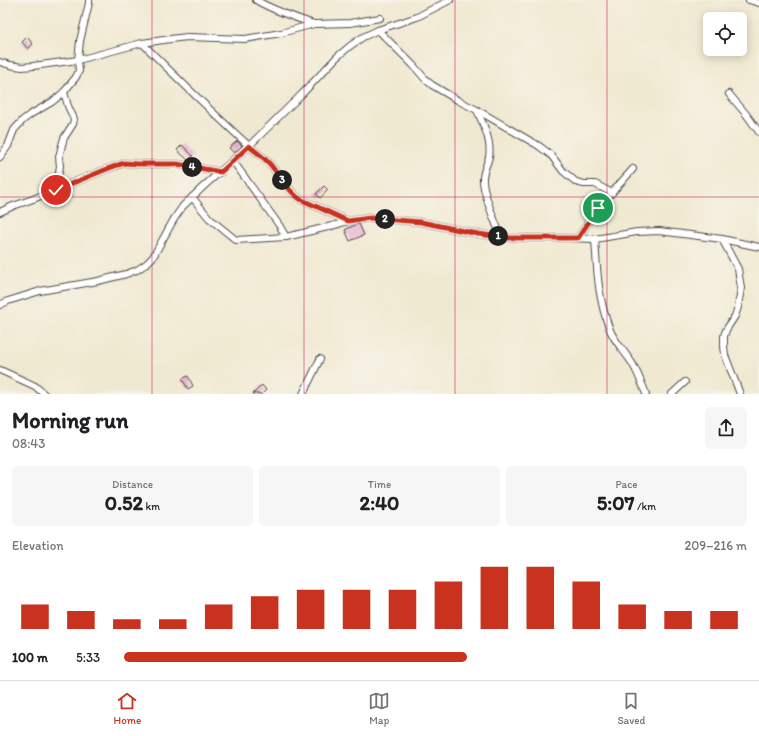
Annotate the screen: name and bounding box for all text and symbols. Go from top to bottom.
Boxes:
map controls [703,12,747,56]
button: locate [703,12,747,56]
pin: 4 [182,157,202,177]
text: 4 [189,160,195,173]
pin: 3 [272,170,292,190]
pin [39,173,73,207]
text: 3 [279,173,285,186]
icon: check [45,179,67,201]
pin [581,191,615,225]
icon: arrive [587,197,609,219]
pin: 2 [375,209,395,229]
text: 2 [382,212,388,225]
pin: 1 [488,226,508,246]
text: 1 [495,229,501,242]
text: Morning run [12,407,128,434]
button: share [705,407,747,449]
text: 08:43 [12,436,45,451]
text: Distance [112,478,153,491]
text: Time [368,478,391,491]
text: Pace [615,478,638,491]
text: 0.52 [105,491,143,515]
text: 2:40 [360,491,399,515]
text: 5:07 [597,491,634,515]
text: km [143,500,160,513]
text: /km [634,500,656,513]
text: Elevation [12,538,64,553]
text: 209–216 m [684,538,747,553]
text: 100 m [12,650,48,665]
text: 5:33 [76,650,100,665]
tab: Home [114,690,141,727]
tab: Map [368,690,390,727]
tab: Saved [617,690,645,727]

